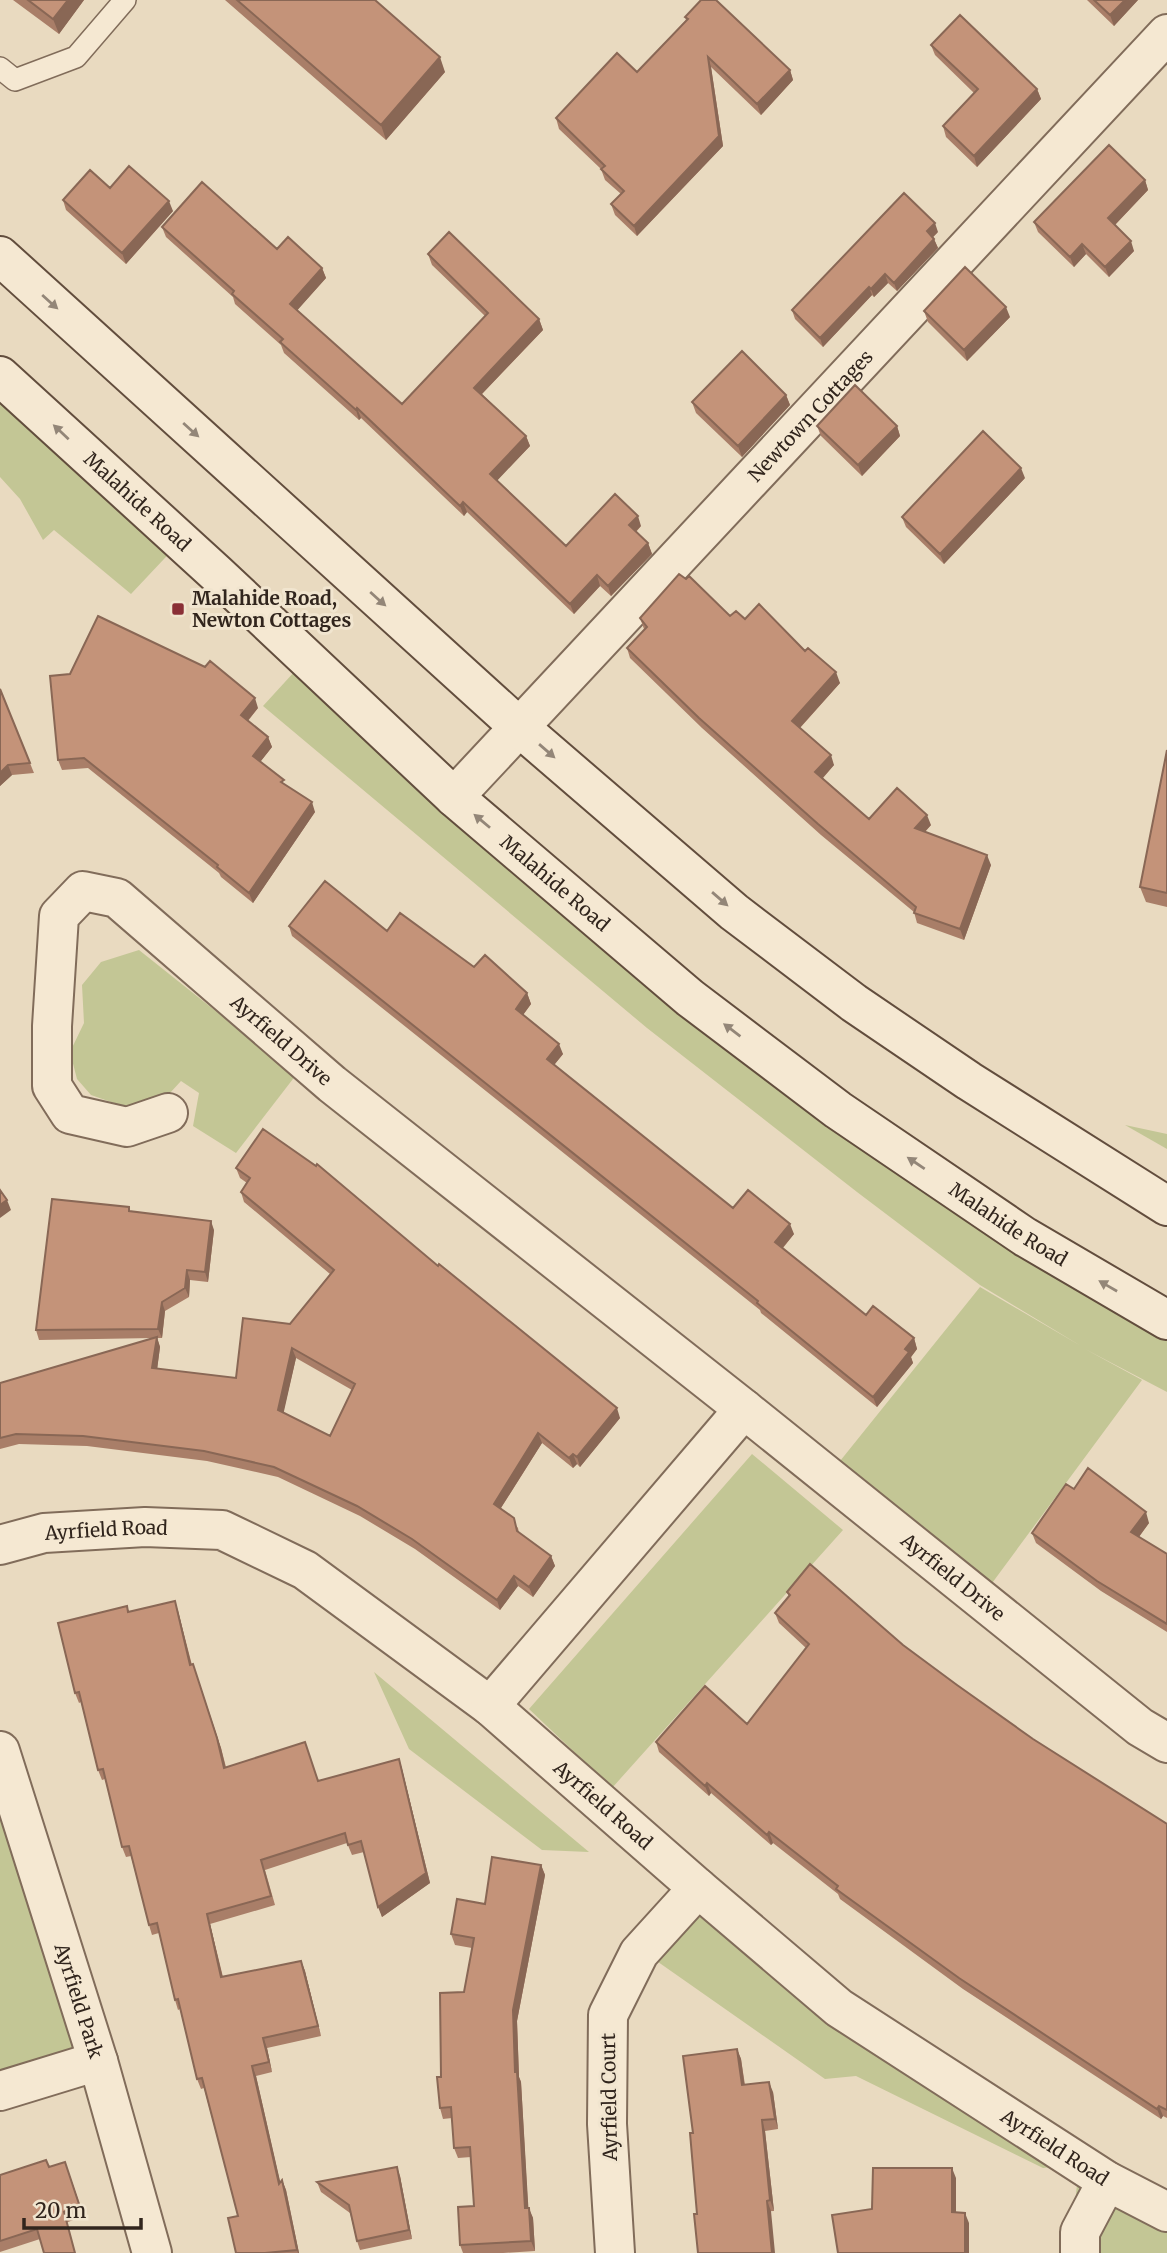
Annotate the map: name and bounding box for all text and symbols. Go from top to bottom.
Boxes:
one-way arrow [42,294,59,309]
street label: Newtown Cottages [743,345,878,487]
one-way arrow [182,422,200,438]
one-way arrow [52,424,70,440]
street label: Malahide Road [79,447,196,556]
place label: Malahide Road, Newton Cottages [192,586,351,632]
one-way arrow [369,591,386,607]
marker: Malahide Road, Newton Cottages [170,601,186,617]
one-way arrow [538,743,556,759]
one-way arrow [474,814,491,829]
street label: Malahide Road [496,830,615,936]
one-way arrow [711,891,728,906]
street label: Ayrfield Drive [225,989,337,1091]
one-way arrow [724,1022,742,1037]
one-way arrow [907,1157,926,1170]
street label: Malahide Road [945,1177,1072,1271]
one-way arrow [1099,1279,1118,1292]
street label: Ayrfield Road [43,1515,168,1545]
street label: Ayrfield Drive [896,1527,1010,1626]
street label: Ayrfield Road [548,1755,657,1855]
street label: Ayrfield Park [49,1939,108,2061]
street label: Ayrfield Court [596,2032,622,2162]
street label: Ayrfield Road [996,2103,1113,2191]
scale bar [24,2186,142,2230]
text: 20 m [35,2197,87,2224]

